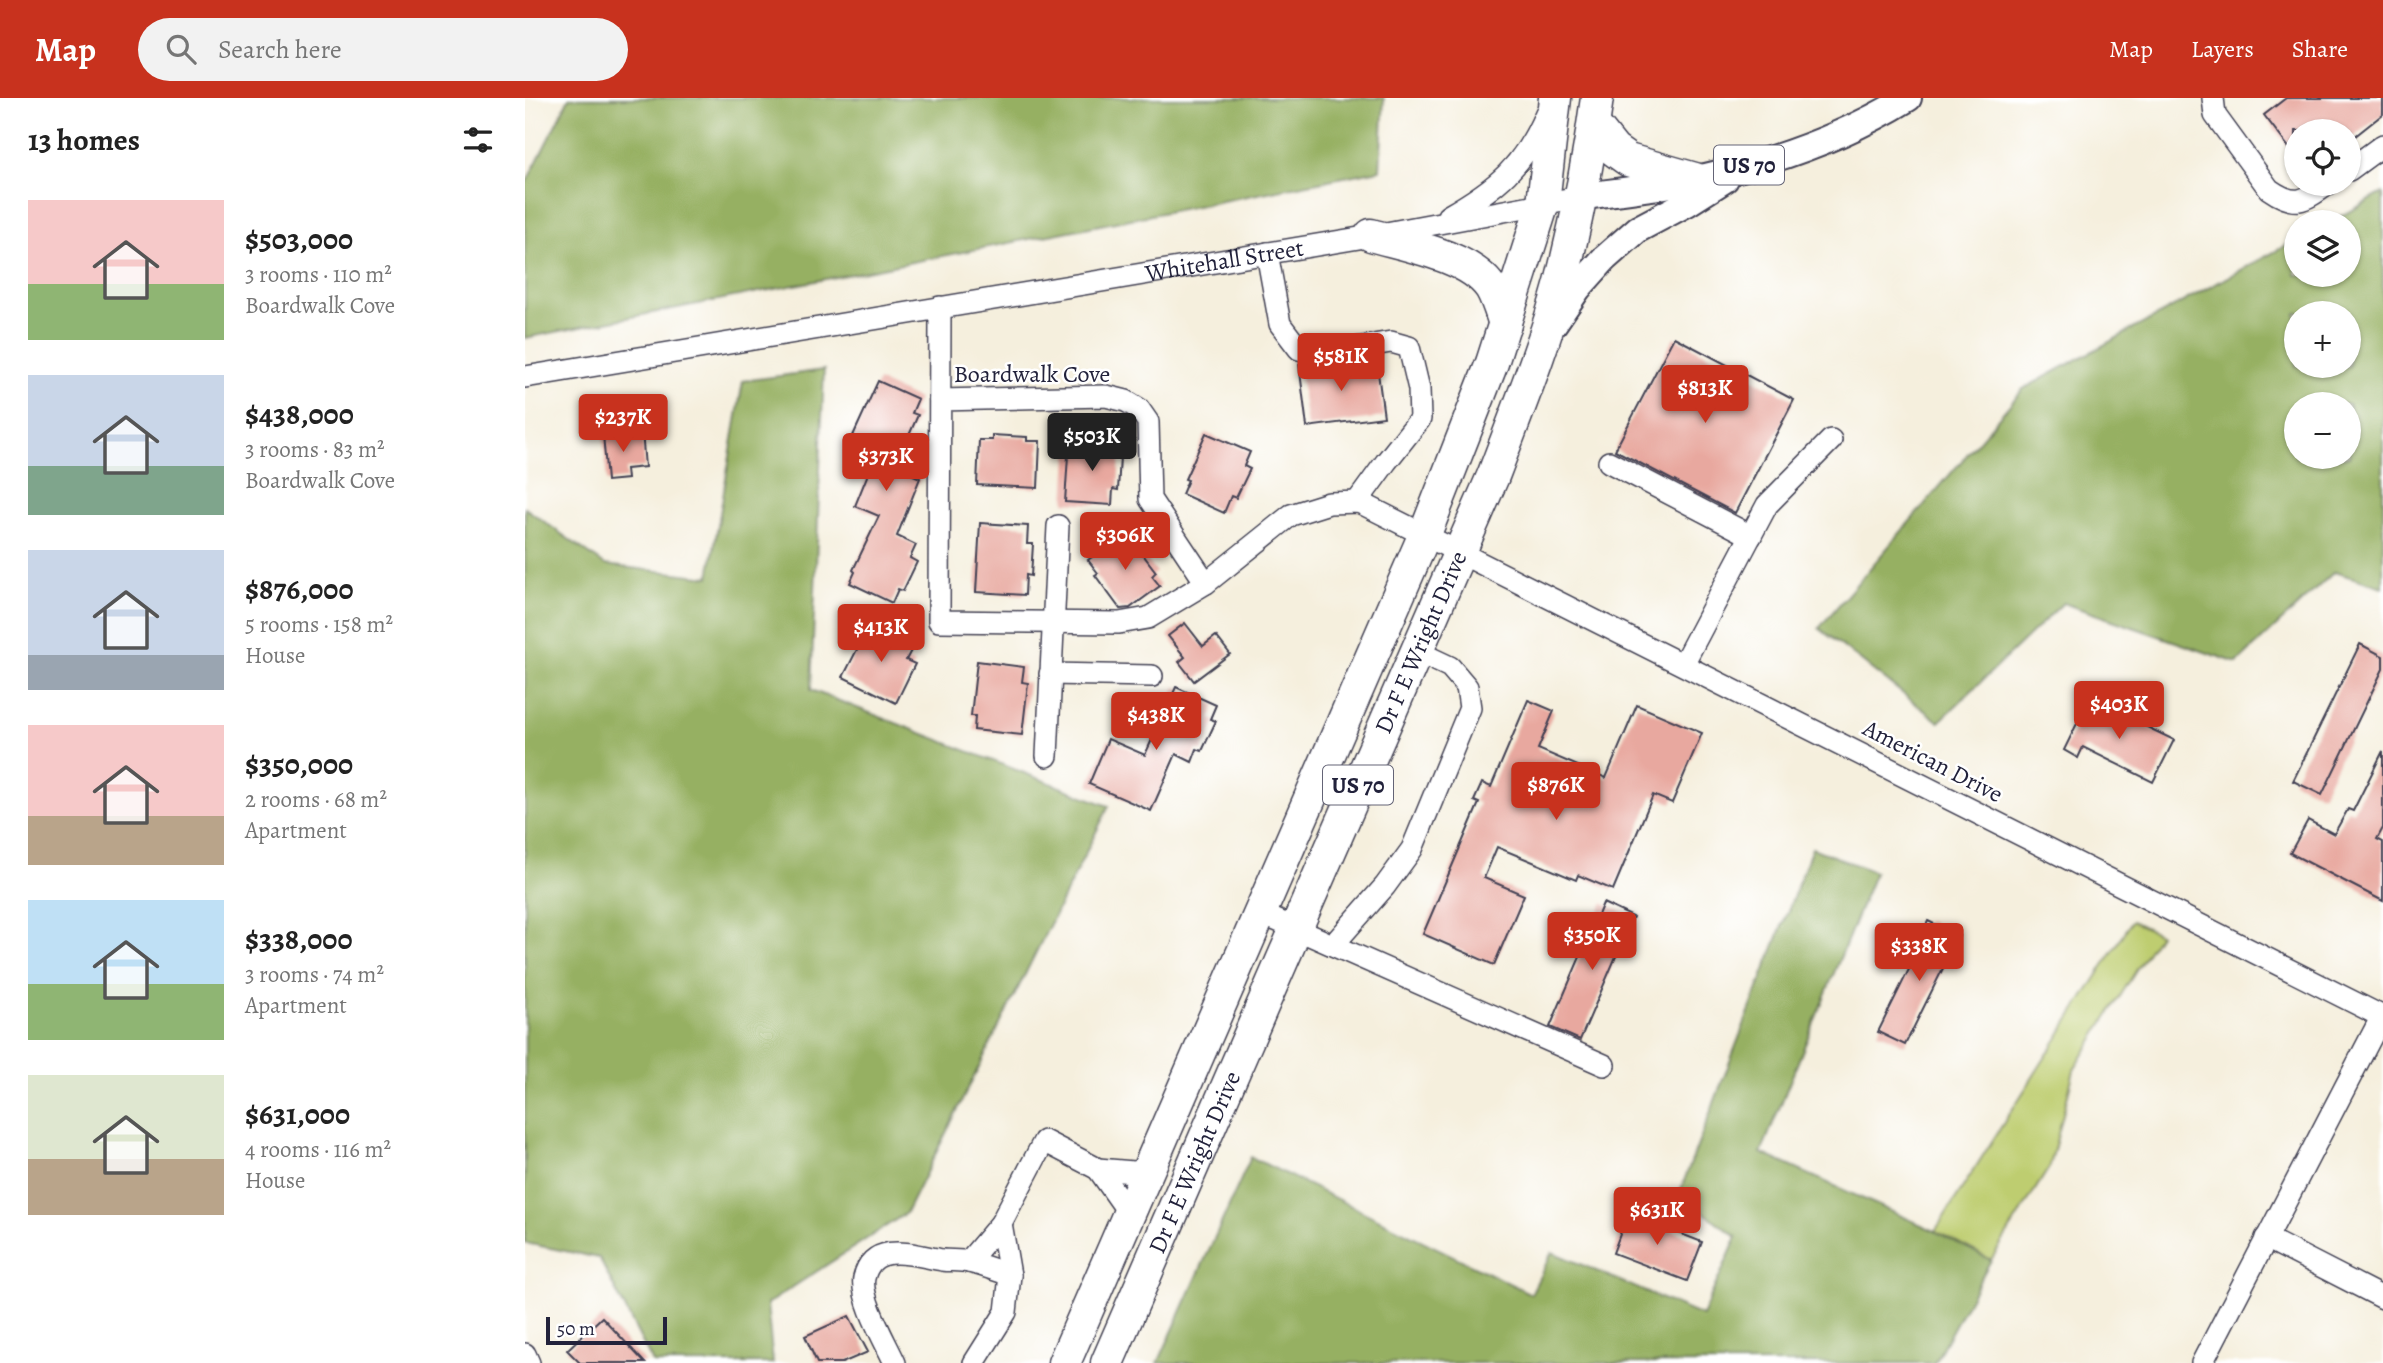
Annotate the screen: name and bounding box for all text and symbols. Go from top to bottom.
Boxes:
search box [138,18,628,81]
text: Map [35,27,96,72]
icon: search [162,30,200,68]
text: Search here [218,32,342,67]
text: Map [2109,33,2153,65]
text: Layers [2191,33,2254,65]
text: Share [2292,33,2348,65]
map controls [2284,119,2361,469]
button: locate [2284,119,2361,196]
text: 13 homes [28,120,140,160]
icon: filters [459,121,497,159]
road number: US 70 [1714,146,1784,184]
button: layers [2284,210,2361,287]
text: $503,000 [245,219,353,259]
icon: home [84,228,168,312]
street label: Whitehall Street [1142,231,1306,290]
text: 3 rooms · 110 m² [245,259,392,290]
text: Boardwalk Cove [245,290,395,321]
button: + [2284,301,2361,378]
pin: $581K [1292,334,1390,393]
text: $581K [1314,340,1368,371]
street label: Boardwalk Cove [954,358,1110,390]
pin: $813K [1656,366,1754,425]
text: $813K [1678,372,1733,403]
button: − [2284,392,2361,469]
text: $438,000 [245,394,354,434]
pin: $237K [574,394,672,454]
text: $237K [595,401,651,432]
icon: home [84,403,168,487]
pin: $503K [1043,414,1141,473]
text: $503K [1063,420,1121,451]
text: 3 rooms · 83 m² [245,434,385,465]
pin: $373K [837,434,935,493]
text: $373K [858,440,914,471]
text: Boardwalk Cove [245,465,395,496]
pin: $306K [1076,512,1174,572]
text: $306K [1096,519,1154,550]
street label: Dr F E Wright Drive [1367,546,1474,738]
text: $876,000 [245,569,354,609]
icon: home [84,578,168,662]
pin: $413K [832,604,930,664]
text: 5 rooms · 158 m² [245,609,393,640]
text: $413K [854,611,908,642]
text: House [245,640,305,671]
pin: $403K [2070,682,2168,741]
text: $403K [2090,688,2148,719]
pin: $438K [1107,692,1205,752]
text: $438K [1127,699,1185,730]
street label: American Drive [1857,712,2008,810]
text: $350,000 [245,744,353,784]
icon: home [84,753,168,837]
pin: $876K [1507,762,1605,822]
road number: US 70 [1323,765,1393,804]
text: $876K [1527,769,1585,800]
text: 2 rooms · 68 m² [245,784,387,815]
text: Apartment [245,815,347,846]
pin: $350K [1543,912,1641,972]
text: $338,000 [245,919,353,959]
text: $350K [1563,919,1621,950]
pin: $338K [1870,924,1968,983]
icon: home [84,928,168,1012]
text: $338K [1891,930,1947,961]
text: 3 rooms · 74 m² [245,959,384,990]
text: Apartment [245,990,347,1021]
street label: Dr F E Wright Drive [1141,1066,1248,1258]
text: $631,000 [245,1094,350,1134]
icon: home [84,1103,168,1187]
text: 4 rooms · 116 m² [245,1134,391,1165]
text: House [245,1165,305,1196]
pin: $631K [1608,1188,1706,1247]
text: $631K [1630,1194,1684,1225]
scale bar [546,1314,667,1346]
text: 50 m [557,1316,595,1342]

